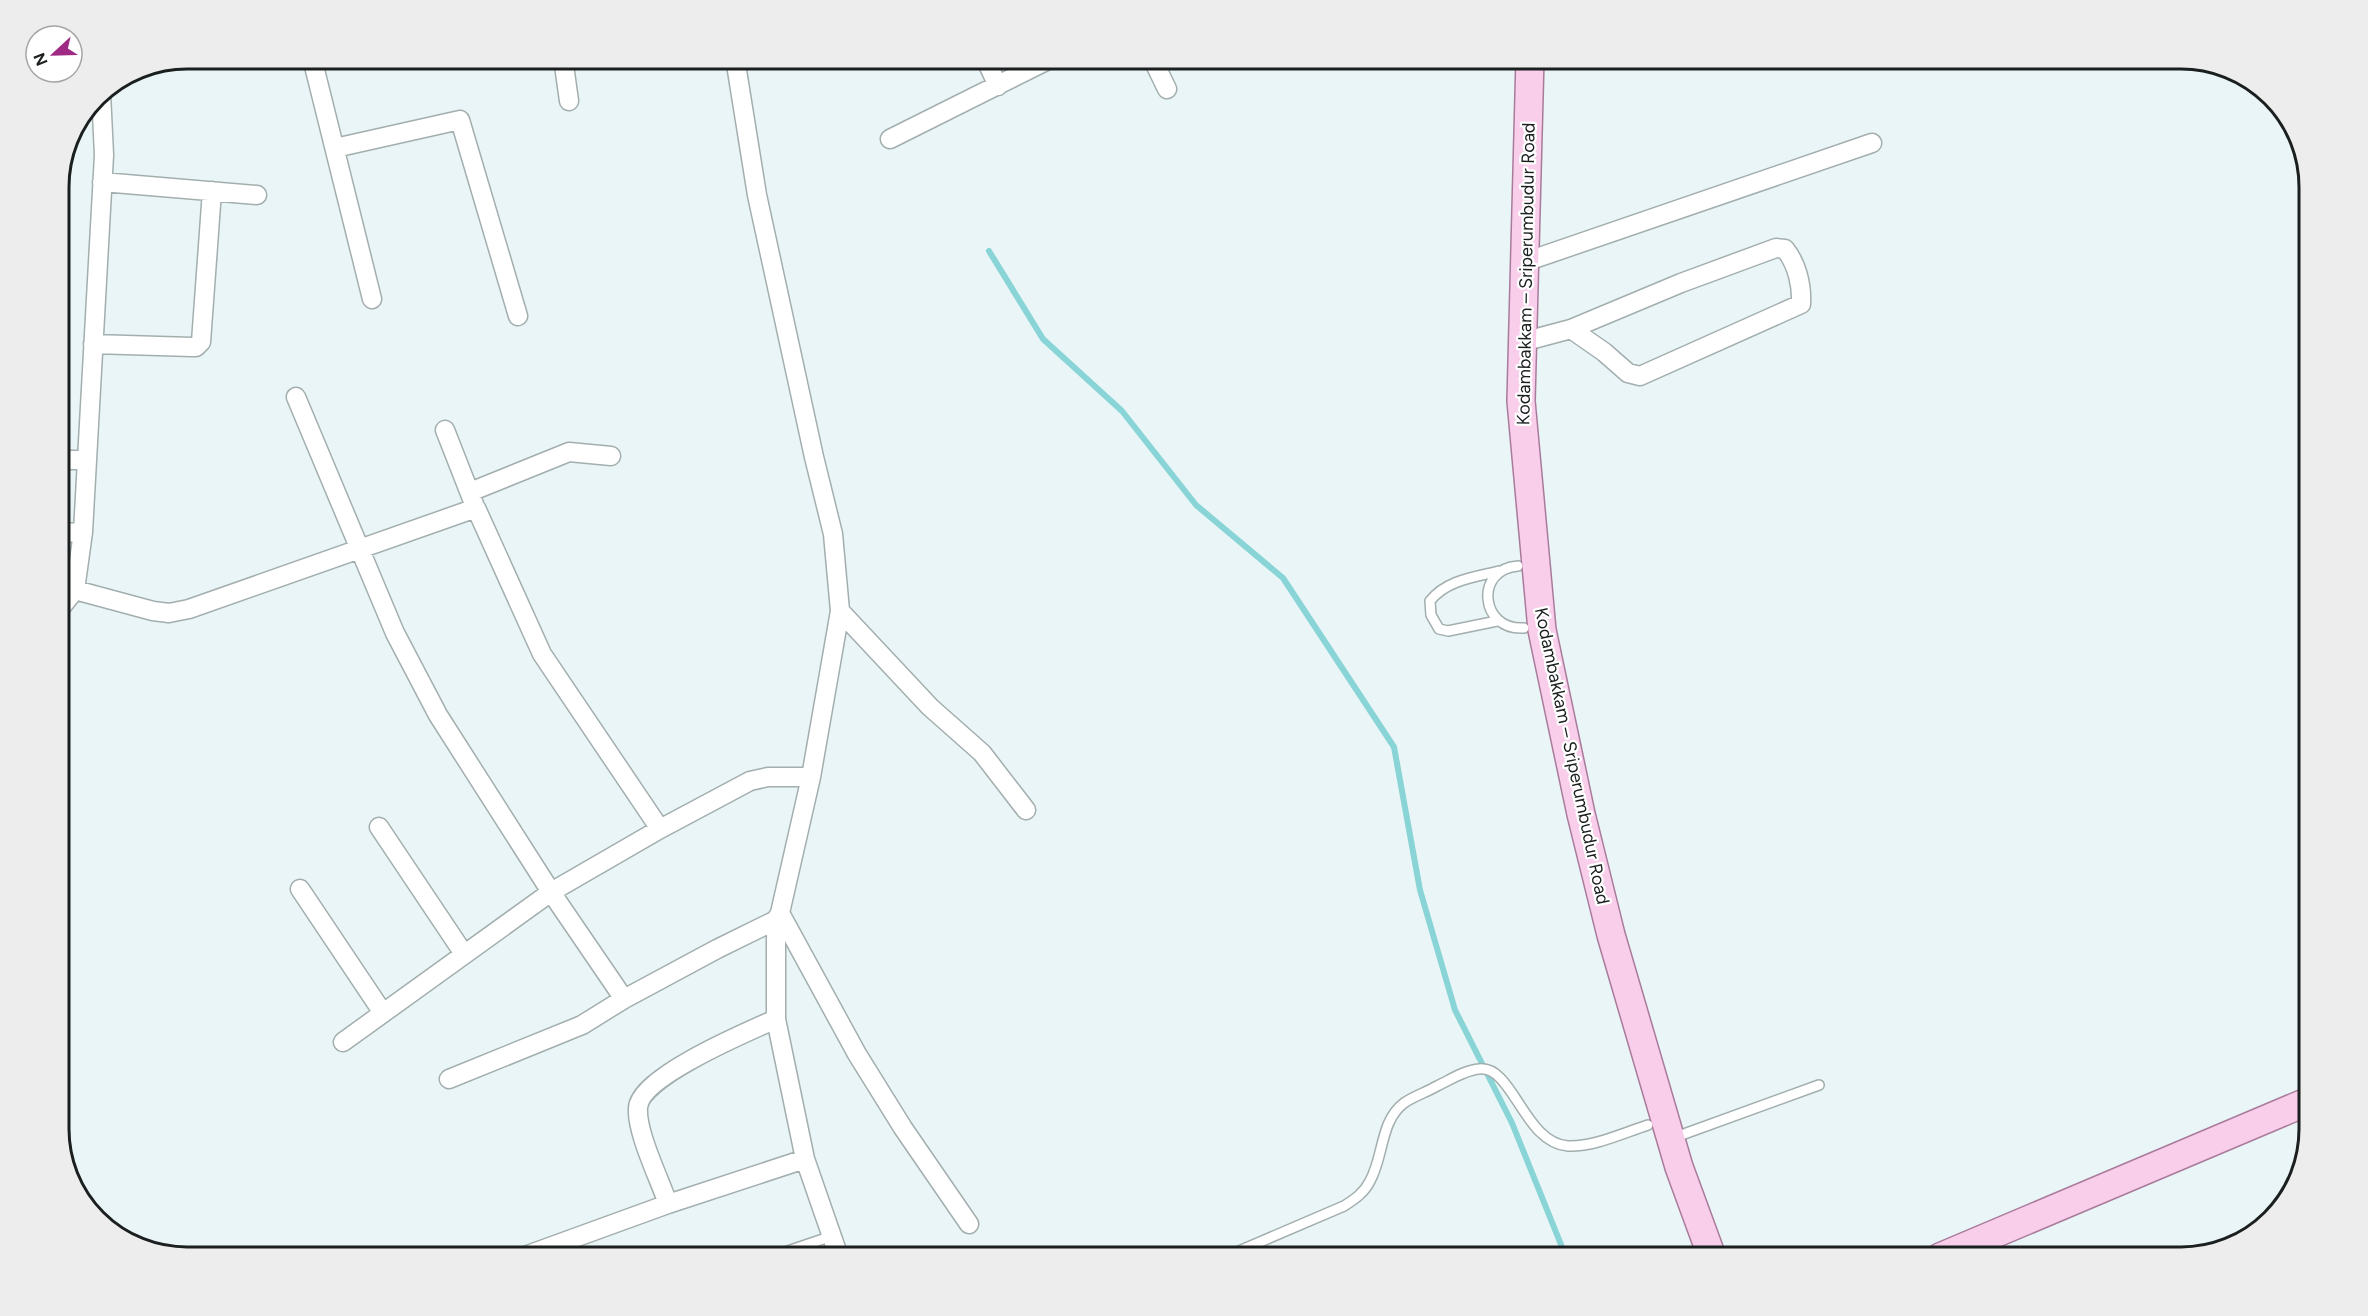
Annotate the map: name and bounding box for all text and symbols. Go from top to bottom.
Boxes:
north arrow [24,24,84,84]
text: N [29,50,52,69]
street label: Kodambakkam – Sriperumbudur Road [1512,122,1540,426]
street label: Kodambakkam – Sriperumbudur Road [1530,606,1614,906]

